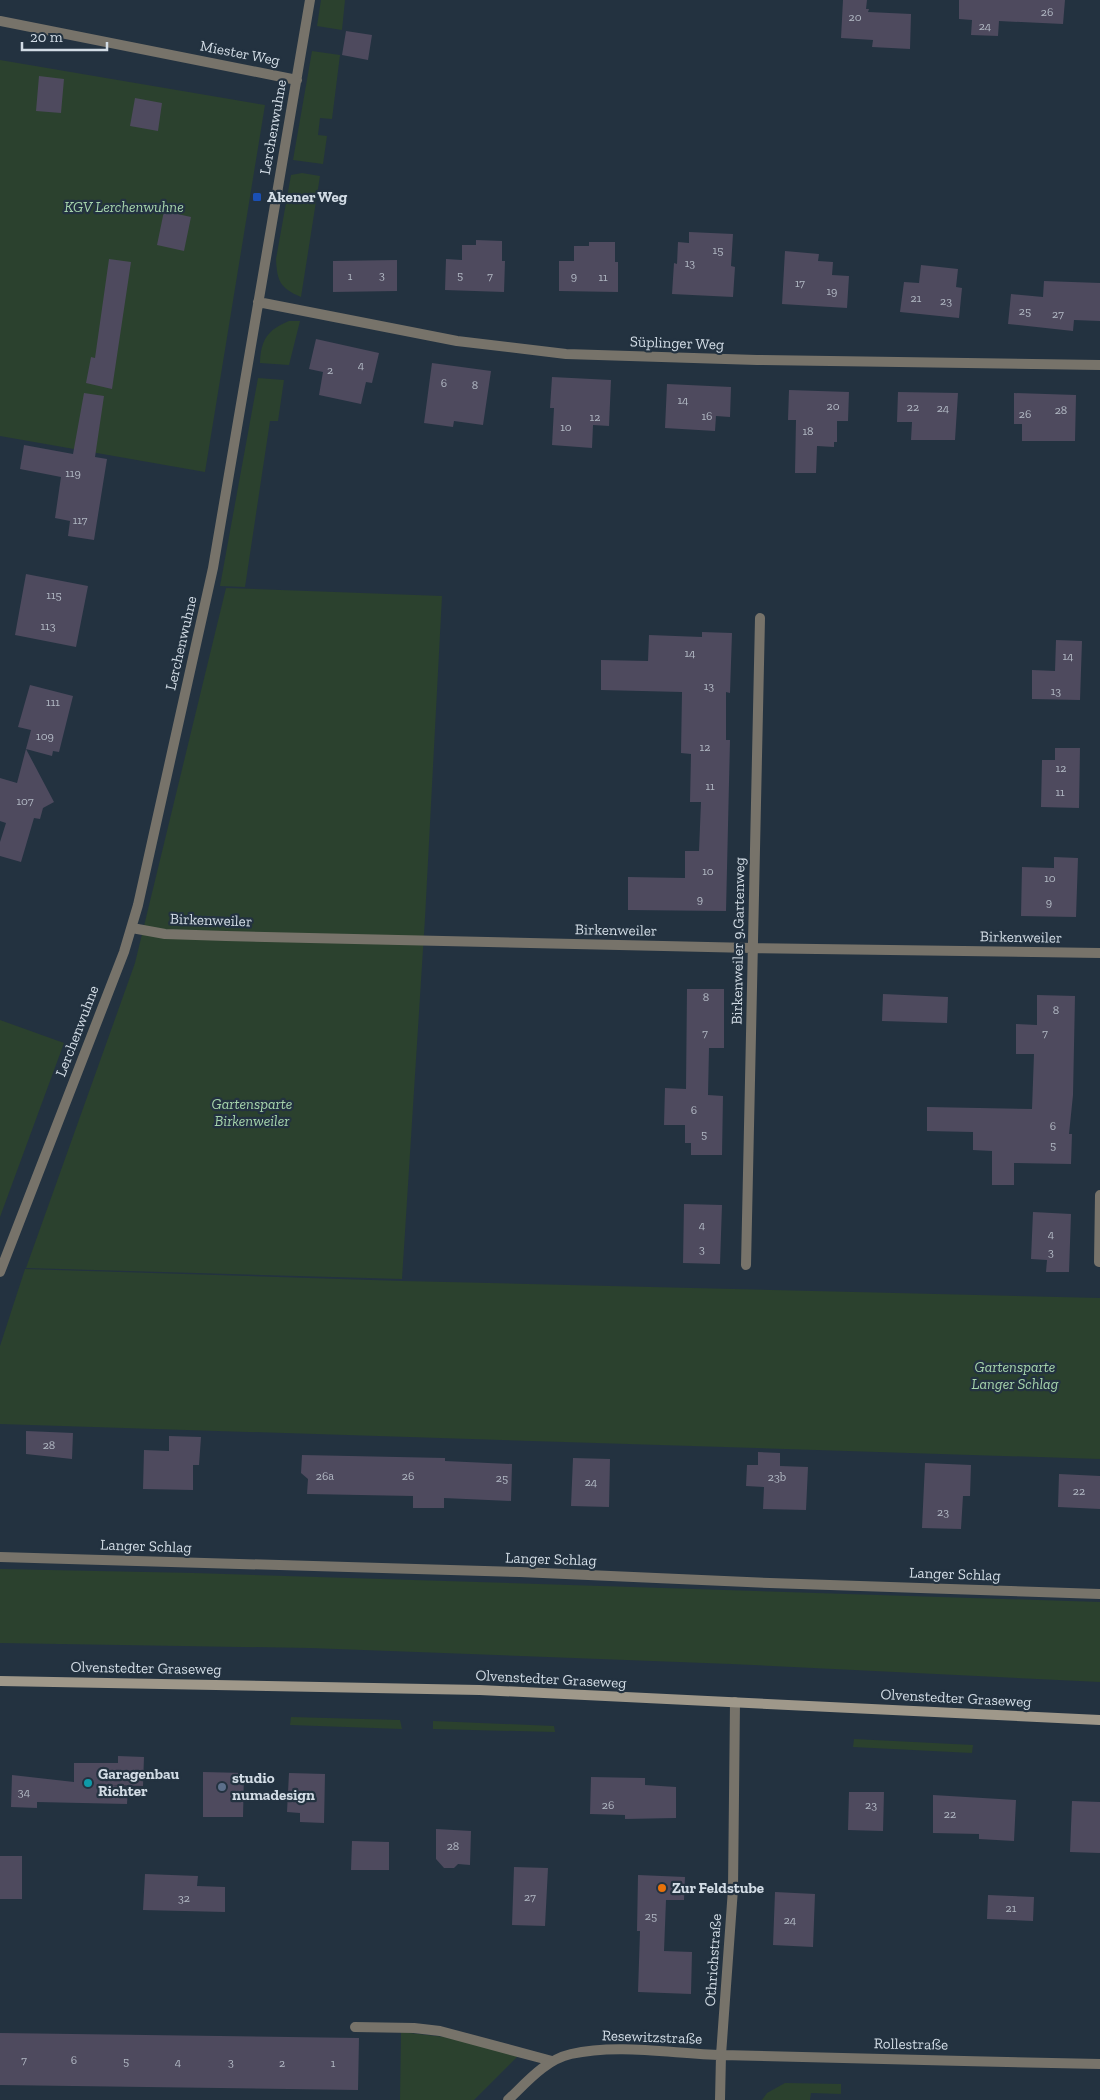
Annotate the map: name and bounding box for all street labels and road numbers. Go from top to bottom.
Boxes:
street label: Miester Weg [198,36,282,70]
street label: Lerchenwuhne [256,78,290,176]
street label: Süplinger Weg [630,332,724,354]
street label: Lerchenwuhne [161,594,201,692]
street label: Birkenweiler 9.Gartenweg [728,857,748,1025]
street label: Birkenweiler [170,910,252,930]
street label: Birkenweiler [575,920,657,940]
street label: Birkenweiler [980,927,1062,947]
street label: Lerchenwuhne [51,983,103,1079]
street label: Langer Schlag [100,1535,192,1557]
street label: Langer Schlag [505,1548,597,1570]
street label: Langer Schlag [909,1563,1001,1585]
street label: Olvenstedter Graseweg [70,1658,222,1678]
street label: Olvenstedter Graseweg [475,1666,627,1692]
street label: Olvenstedter Graseweg [880,1685,1032,1711]
street label: Othrichstraße [701,1913,725,2007]
street label: Resewitzstraße [602,2026,702,2048]
street label: Rollestraße [874,2034,948,2054]

